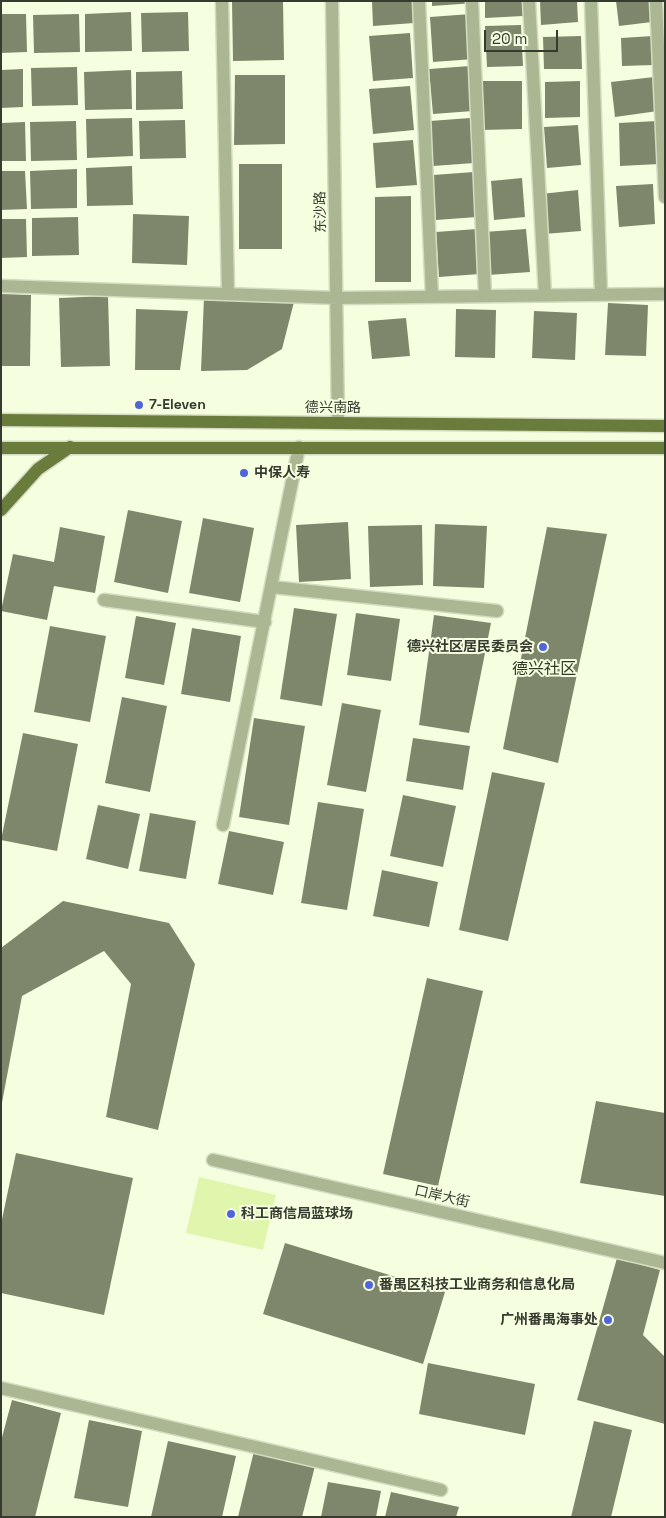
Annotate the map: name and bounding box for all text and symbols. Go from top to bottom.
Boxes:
scale bar [486,20,560,52]
text: 20 m [492,29,527,48]
street label: 东沙路 [312,191,330,233]
place label: 7-Eleven [149,397,206,413]
marker: 7-Eleven [133,399,145,411]
street label: 德兴南路 [305,400,361,416]
place label: 中保人寿 [254,465,310,481]
marker: 中保人寿 [238,467,250,479]
place label: 德兴社区居民委员会 [407,639,533,655]
marker: 德兴社区居民委员会 [537,641,549,653]
district label: 德兴社区 [512,660,576,680]
street label: 口岸大街 [413,1183,471,1211]
place label: 科工商信局蓝球场 [241,1206,353,1222]
marker: 科工商信局蓝球场 [225,1208,237,1220]
place label: 番禺区科技工业商务和信息化局 [379,1277,575,1293]
marker: 番禺区科技工业商务和信息化局 [363,1279,375,1291]
place label: 广州番禺海事处 [500,1312,598,1328]
marker: 广州番禺海事处 [602,1314,614,1326]

